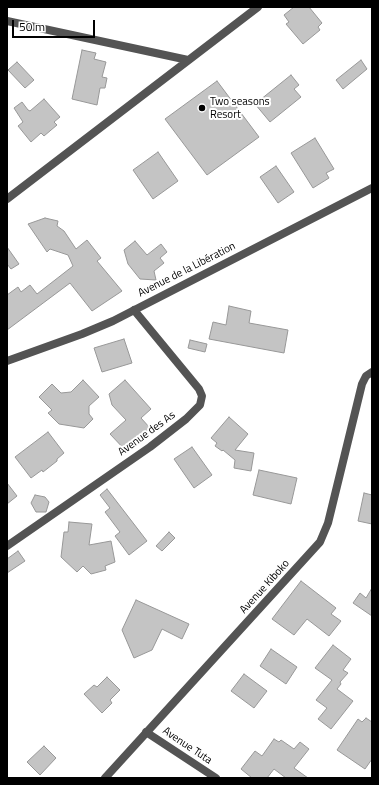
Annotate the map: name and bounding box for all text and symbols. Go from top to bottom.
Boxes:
scale bar [14,12,97,38]
text: 50 m [19,17,45,36]
place label: Two seasons Resort [210,95,270,121]
marker: Two seasons Resort [197,103,207,113]
street label: Avenue de la Libération [136,240,238,300]
street label: Avenue des As [116,409,178,459]
street label: Avenue Kiboko [237,557,293,617]
street label: Avenue Tuta [160,725,214,767]

